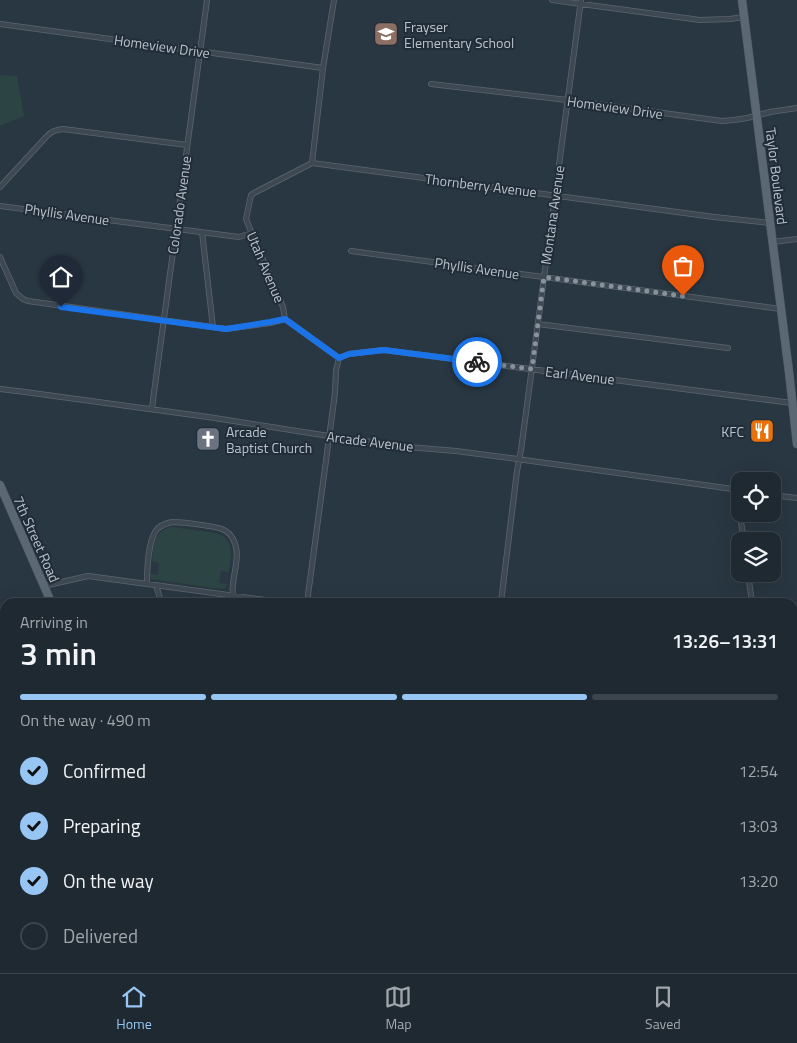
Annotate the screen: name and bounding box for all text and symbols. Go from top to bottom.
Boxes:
place label: Frayser Elementary School [404,16,514,53]
school or university icon: Frayser Elementary School [373,21,399,47]
street label: Homeview Drive [113,29,211,63]
street label: Homeview Drive [566,90,664,124]
street label: Taylor Boulevard [761,126,793,226]
street label: Colorado Avenue [162,155,196,255]
street label: Montana Avenue [535,164,569,266]
street label: Thornberry Avenue [424,168,538,202]
street label: Phyllis Avenue [23,198,111,230]
street label: Utah Avenue [242,228,290,306]
pin [662,245,704,296]
street label: Phyllis Avenue [433,252,521,284]
icon: bag [669,252,697,280]
pin [40,256,82,307]
icon: home [47,263,75,291]
courier [452,337,502,387]
icon: bike [463,348,491,376]
street label: Earl Avenue [544,360,616,390]
restaurant icon: KFC [749,418,775,444]
place label: Arcade Baptist Church [226,421,312,458]
place label: KFC [721,421,744,442]
street label: Arcade Avenue [325,425,415,457]
church icon: Arcade Baptist Church [195,426,221,452]
map controls [731,472,781,582]
button: locate [731,472,781,522]
street label: 7th Street Road [9,492,65,586]
button: layers [731,532,781,582]
text: Arriving in [20,610,88,634]
text: 13:26–13:31 [672,626,778,655]
text: 3 min [20,629,97,677]
text: On the way · 490 m [20,708,151,732]
text: Confirmed [63,756,146,785]
icon: check [20,757,48,785]
text: 12:54 [739,759,778,783]
text: Preparing [63,811,140,840]
icon: check [20,812,48,840]
text: 13:03 [739,814,778,838]
text: On the way [63,866,154,895]
icon: check [20,867,48,895]
text: 13:20 [739,869,778,893]
text: Delivered [63,921,138,950]
tab: Home [116,983,152,1034]
tab: Map [384,983,412,1034]
tab: Saved [645,983,681,1034]

